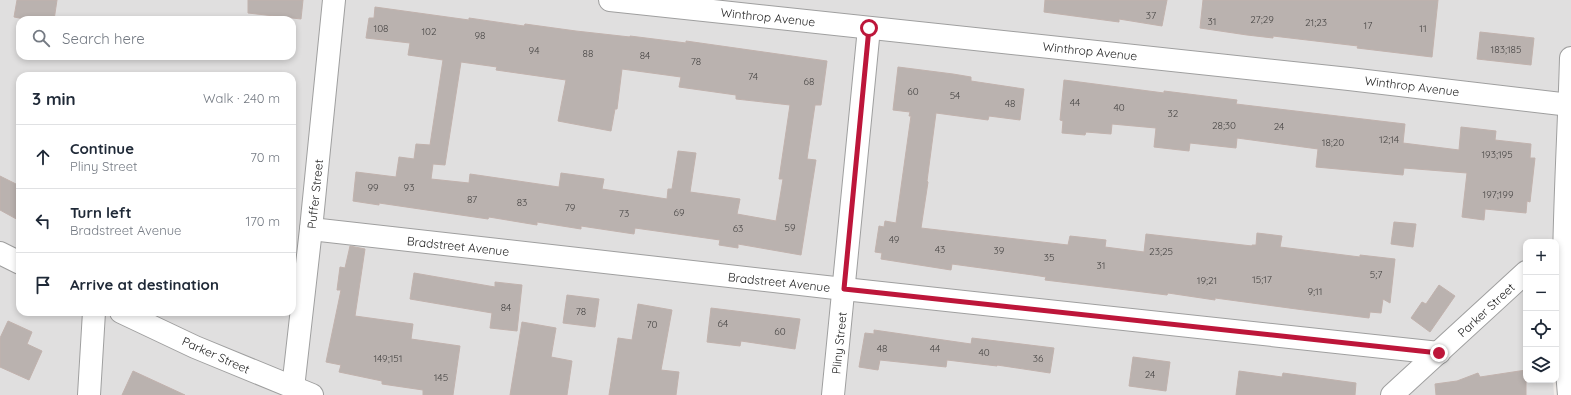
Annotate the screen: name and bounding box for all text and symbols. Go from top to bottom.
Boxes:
street label: Winthrop Avenue [720,5,816,29]
house number: 37 [1146,9,1156,22]
house number: 27;29 [1250,13,1274,26]
house number: 31 [1208,15,1216,28]
search box [16,16,296,60]
house number: 21;23 [1305,16,1327,29]
route start [860,19,878,37]
house number: 17 [1364,19,1372,32]
house number: 108 [373,22,389,35]
house number: 11 [1419,22,1427,35]
house number: 102 [421,25,437,38]
icon: search [30,27,52,49]
text: Search here [62,29,145,48]
house number: 98 [475,29,485,42]
street label: Winthrop Avenue [1042,39,1138,63]
house number: 183;185 [1491,43,1521,56]
house number: 94 [529,44,539,57]
house number: 88 [583,47,593,60]
house number: 84 [640,49,650,62]
house number: 78 [691,55,701,68]
house number: 74 [748,70,758,83]
street label: Winthrop Avenue [1364,73,1460,99]
house number: 68 [804,75,814,88]
house number: 60 [907,85,919,98]
text: 3 min [32,88,76,109]
house number: 54 [950,89,960,102]
text: Walk · 240 m [203,90,280,106]
house number: 44 [1070,96,1080,109]
house number: 48 [1005,97,1015,110]
house number: 40 [1113,101,1125,114]
house number: 32 [1168,107,1179,120]
house number: 28;30 [1212,119,1236,132]
house number: 24 [1274,120,1284,133]
house number: 12;14 [1379,133,1399,146]
house number: 18;20 [1322,136,1344,149]
text: Continue [70,139,134,158]
icon: ahead [32,146,54,168]
house number: 193;195 [1481,148,1513,161]
text: 70 m [250,149,280,165]
text: Pliny Street [70,158,137,174]
street label: Puffer Street [304,158,326,230]
house number: 99 [367,181,379,194]
house number: 93 [404,181,414,194]
house number: 197;199 [1483,188,1514,201]
house number: 87 [467,193,477,206]
house number: 83 [517,196,527,209]
house number: 79 [565,201,576,214]
text: Turn left [70,203,132,222]
house number: 69 [674,206,685,219]
house number: 73 [619,207,629,220]
icon: left [32,210,54,232]
text: 170 m [245,213,280,229]
house number: 59 [784,221,796,234]
text: Bradstreet Avenue [70,222,181,238]
house number: 63 [733,222,743,235]
street label: Bradstreet Avenue [406,233,510,259]
house number: 49 [889,233,900,246]
map controls [1523,239,1559,383]
button: + [1523,239,1559,275]
house number: 43 [935,243,945,256]
house number: 39 [994,244,1005,257]
house number: 23;25 [1149,245,1173,258]
house number: 35 [1044,251,1054,264]
house number: 31 [1097,259,1105,272]
house number: 5;7 [1370,268,1382,281]
street label: Bradstreet Avenue [727,269,831,295]
house number: 15;17 [1252,273,1272,286]
icon: arrive [32,274,54,296]
house number: 19;21 [1197,274,1217,287]
text: Arrive at destination [70,275,219,294]
button: − [1523,275,1559,311]
street label: Parker Street [1454,280,1518,340]
house number: 9;11 [1308,285,1322,298]
house number: 84 [501,301,511,314]
house number: 78 [576,305,586,318]
street label: Pliny Street [828,311,850,375]
button: locate [1523,311,1559,347]
house number: 64 [718,317,728,330]
house number: 70 [646,318,658,331]
house number: 60 [774,325,786,338]
street label: Parker Street [180,333,252,377]
house number: 48 [877,342,887,355]
house number: 44 [930,342,940,355]
route end [1430,344,1448,362]
house number: 40 [978,346,990,359]
button: layers [1523,347,1559,383]
house number: 149;151 [373,352,403,365]
house number: 36 [1033,352,1044,365]
house number: 24 [1145,368,1155,381]
house number: 145 [434,371,448,384]

